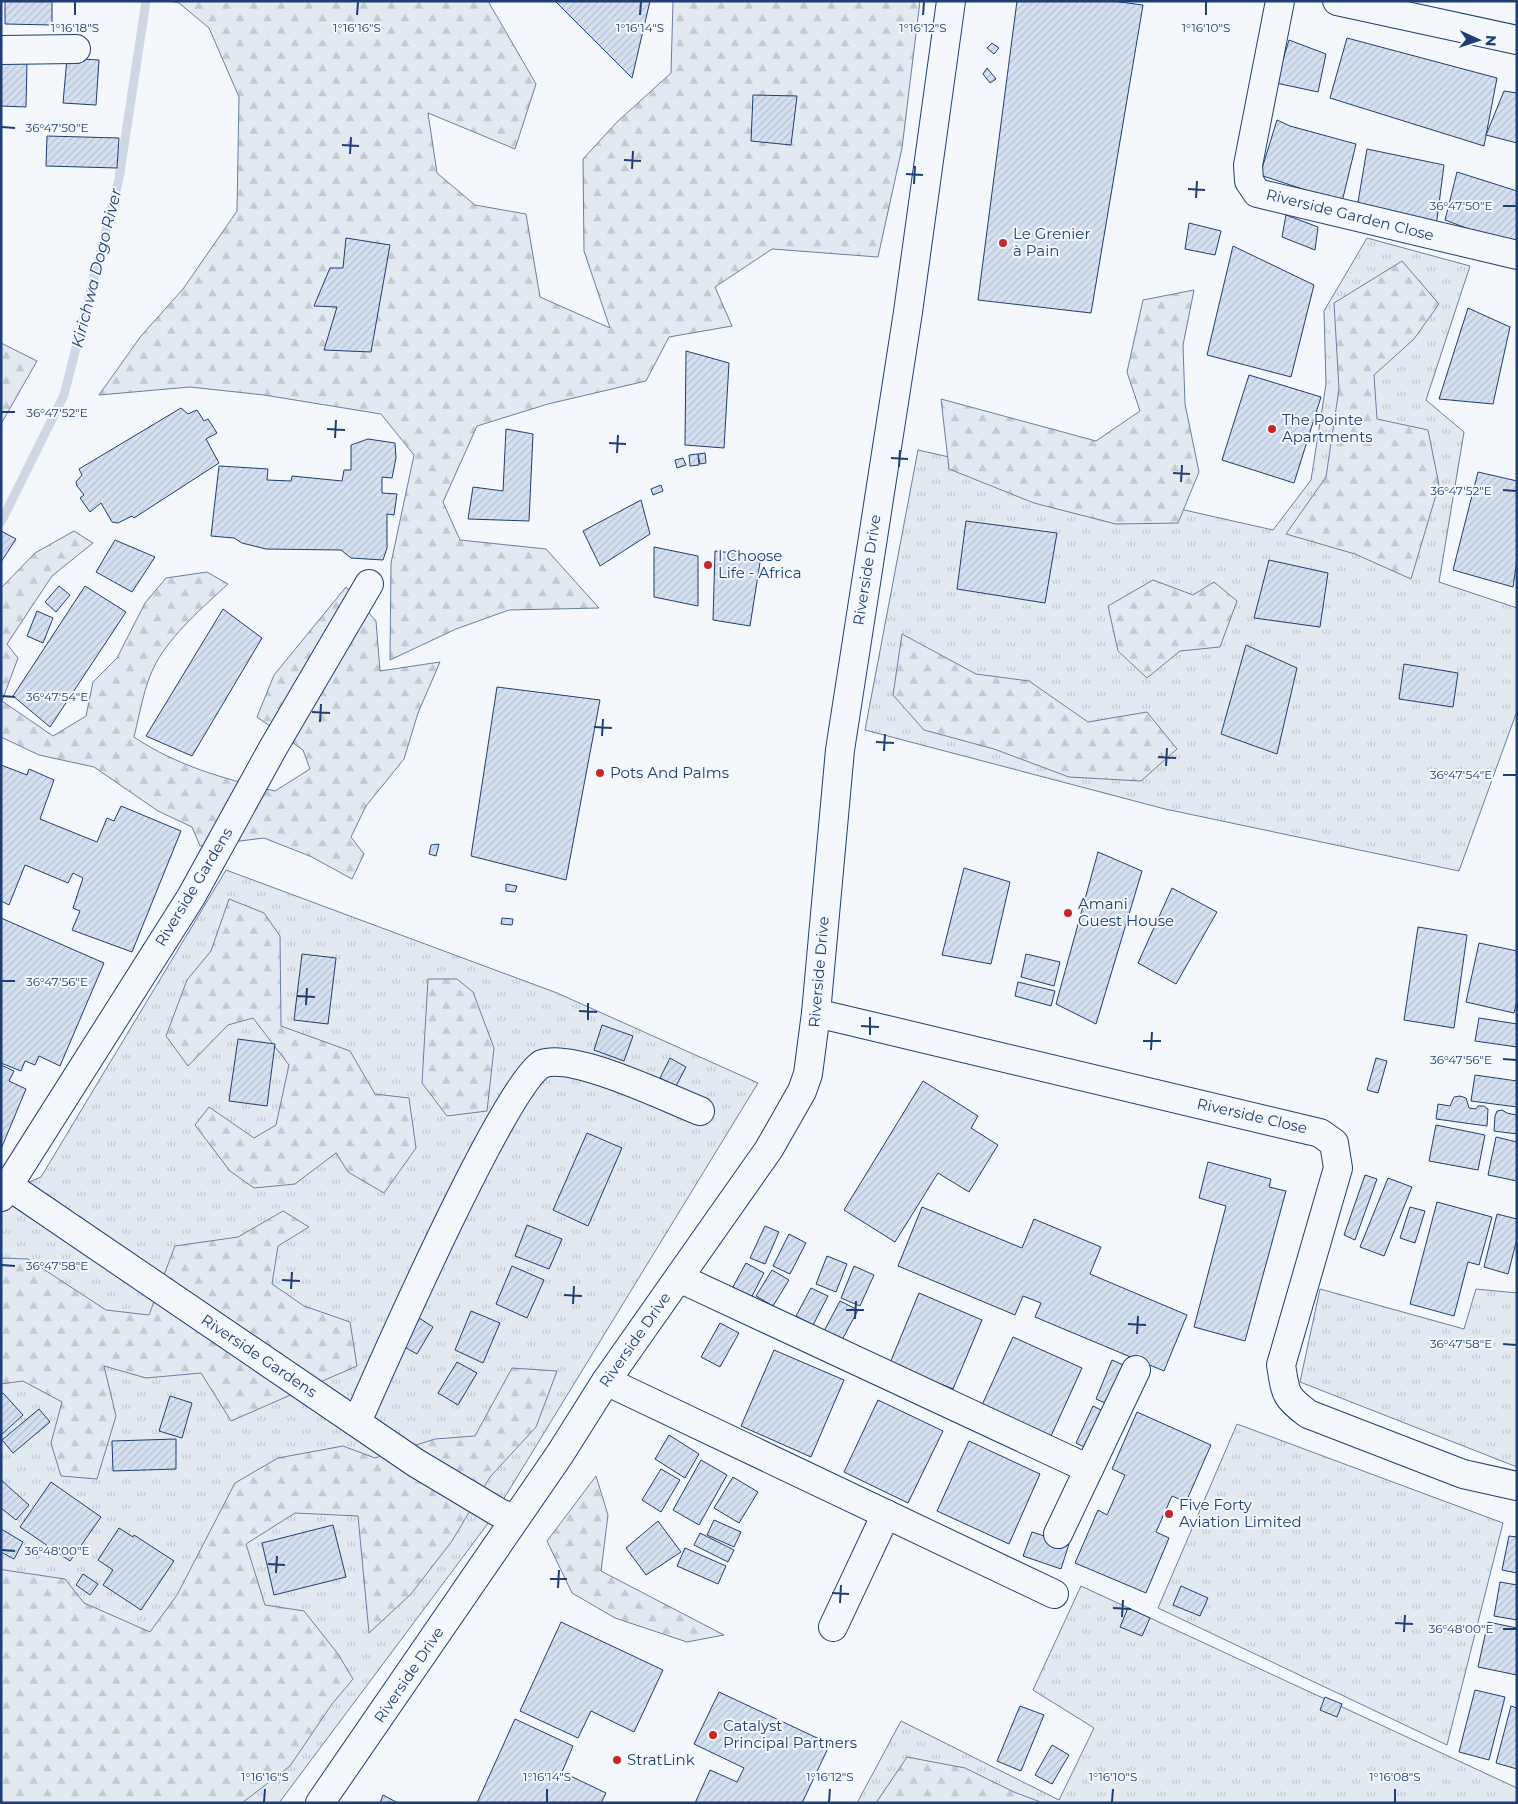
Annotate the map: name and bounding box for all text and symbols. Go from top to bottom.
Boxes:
north arrow [1453,15,1503,65]
text: 1°16'18"S [51,20,99,35]
text: 1°16'16"S [333,20,381,35]
text: 1°16'14"S [616,20,664,35]
text: 1°16'12"S [899,20,947,35]
text: 1°16'10"S [1182,20,1230,35]
text: N [1482,35,1500,47]
text: 36°47'50"E [26,120,88,135]
street label: Riverside Garden Close [1264,184,1436,245]
water label: Kirichwa Dogo River [67,186,126,350]
text: 36°47'50"E [1430,198,1492,213]
place label: Le Grenier à Pain [1013,224,1090,260]
marker: Le Grenier à Pain [997,237,1009,249]
text: 36°47'52"E [26,405,88,420]
place label: The Pointe Apartments [1282,410,1373,446]
marker: The Pointe Apartments [1266,423,1278,435]
text: 36°47'52"E [1430,483,1492,498]
street label: Riverside Drive [848,513,885,627]
place label: I Choose Life - Africa [718,546,802,582]
marker: I Choose Life - Africa [702,559,714,571]
text: 36°47'54"E [26,689,88,704]
place label: Pots And Palms [610,763,729,782]
marker: Pots And Palms [594,767,606,779]
text: 36°47'54"E [1430,767,1492,782]
street label: Riverside Gardens [151,824,237,950]
place label: Amani Guest House [1078,894,1174,930]
marker: Amani Guest House [1062,907,1074,919]
street label: Riverside Drive [804,916,833,1028]
text: 36°47'56"E [26,974,88,989]
text: 36°47'56"E [1430,1052,1492,1067]
street label: Riverside Close [1195,1094,1309,1137]
text: 36°47'58"E [26,1258,88,1273]
street label: Riverside Drive [595,1289,674,1391]
street label: Riverside Gardens [198,1310,321,1401]
text: 36°47'58"E [1430,1336,1492,1351]
place label: Five Forty Aviation Limited [1179,1495,1302,1531]
marker: Five Forty Aviation Limited [1163,1508,1175,1520]
text: 36°48'00"E [24,1543,90,1558]
text: 36°48'00"E [1428,1621,1494,1636]
street label: Riverside Drive [369,1623,448,1726]
place label: Catalyst Principal Partners [723,1716,857,1752]
marker: Catalyst Principal Partners [707,1729,719,1741]
place label: StratLink [627,1750,695,1769]
marker: StratLink [611,1754,623,1766]
text: 1°16'16"S [241,1769,289,1784]
text: 1°16'14"S [523,1769,571,1784]
text: 1°16'12"S [806,1769,854,1784]
text: 1°16'10"S [1089,1769,1137,1784]
text: 1°16'08"S [1369,1769,1421,1784]

